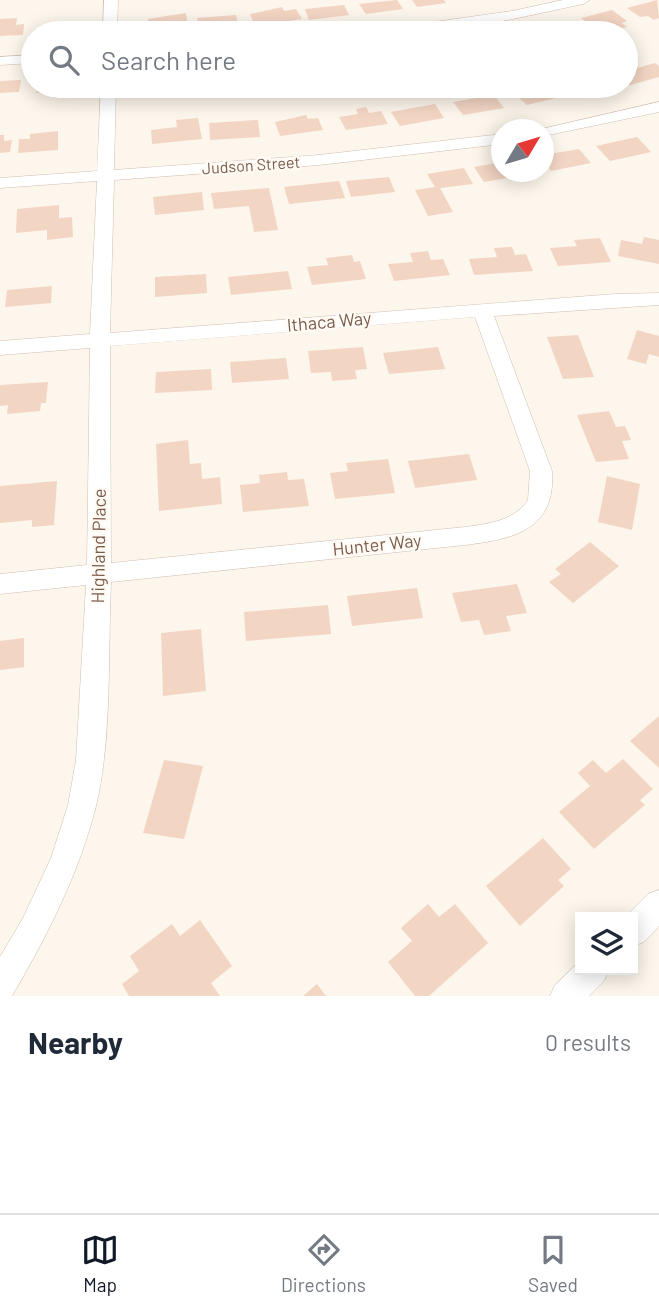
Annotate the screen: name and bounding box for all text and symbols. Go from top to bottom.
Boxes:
search box [21,21,638,98]
icon: search [45,41,83,79]
text: Search here [101,44,236,75]
north arrow [491,119,554,182]
street label: Judson Street [201,152,301,177]
street label: Ithaca Way [286,306,372,336]
street label: Highland Place [86,488,110,604]
street label: Hunter Way [331,528,423,560]
map controls [575,912,638,975]
button: layers [575,912,638,975]
text: Nearby [28,1024,123,1060]
text: 0 results [545,1028,631,1056]
tab: Map [81,1231,119,1296]
tab: Directions [281,1231,366,1296]
tab: Saved [528,1231,578,1296]

